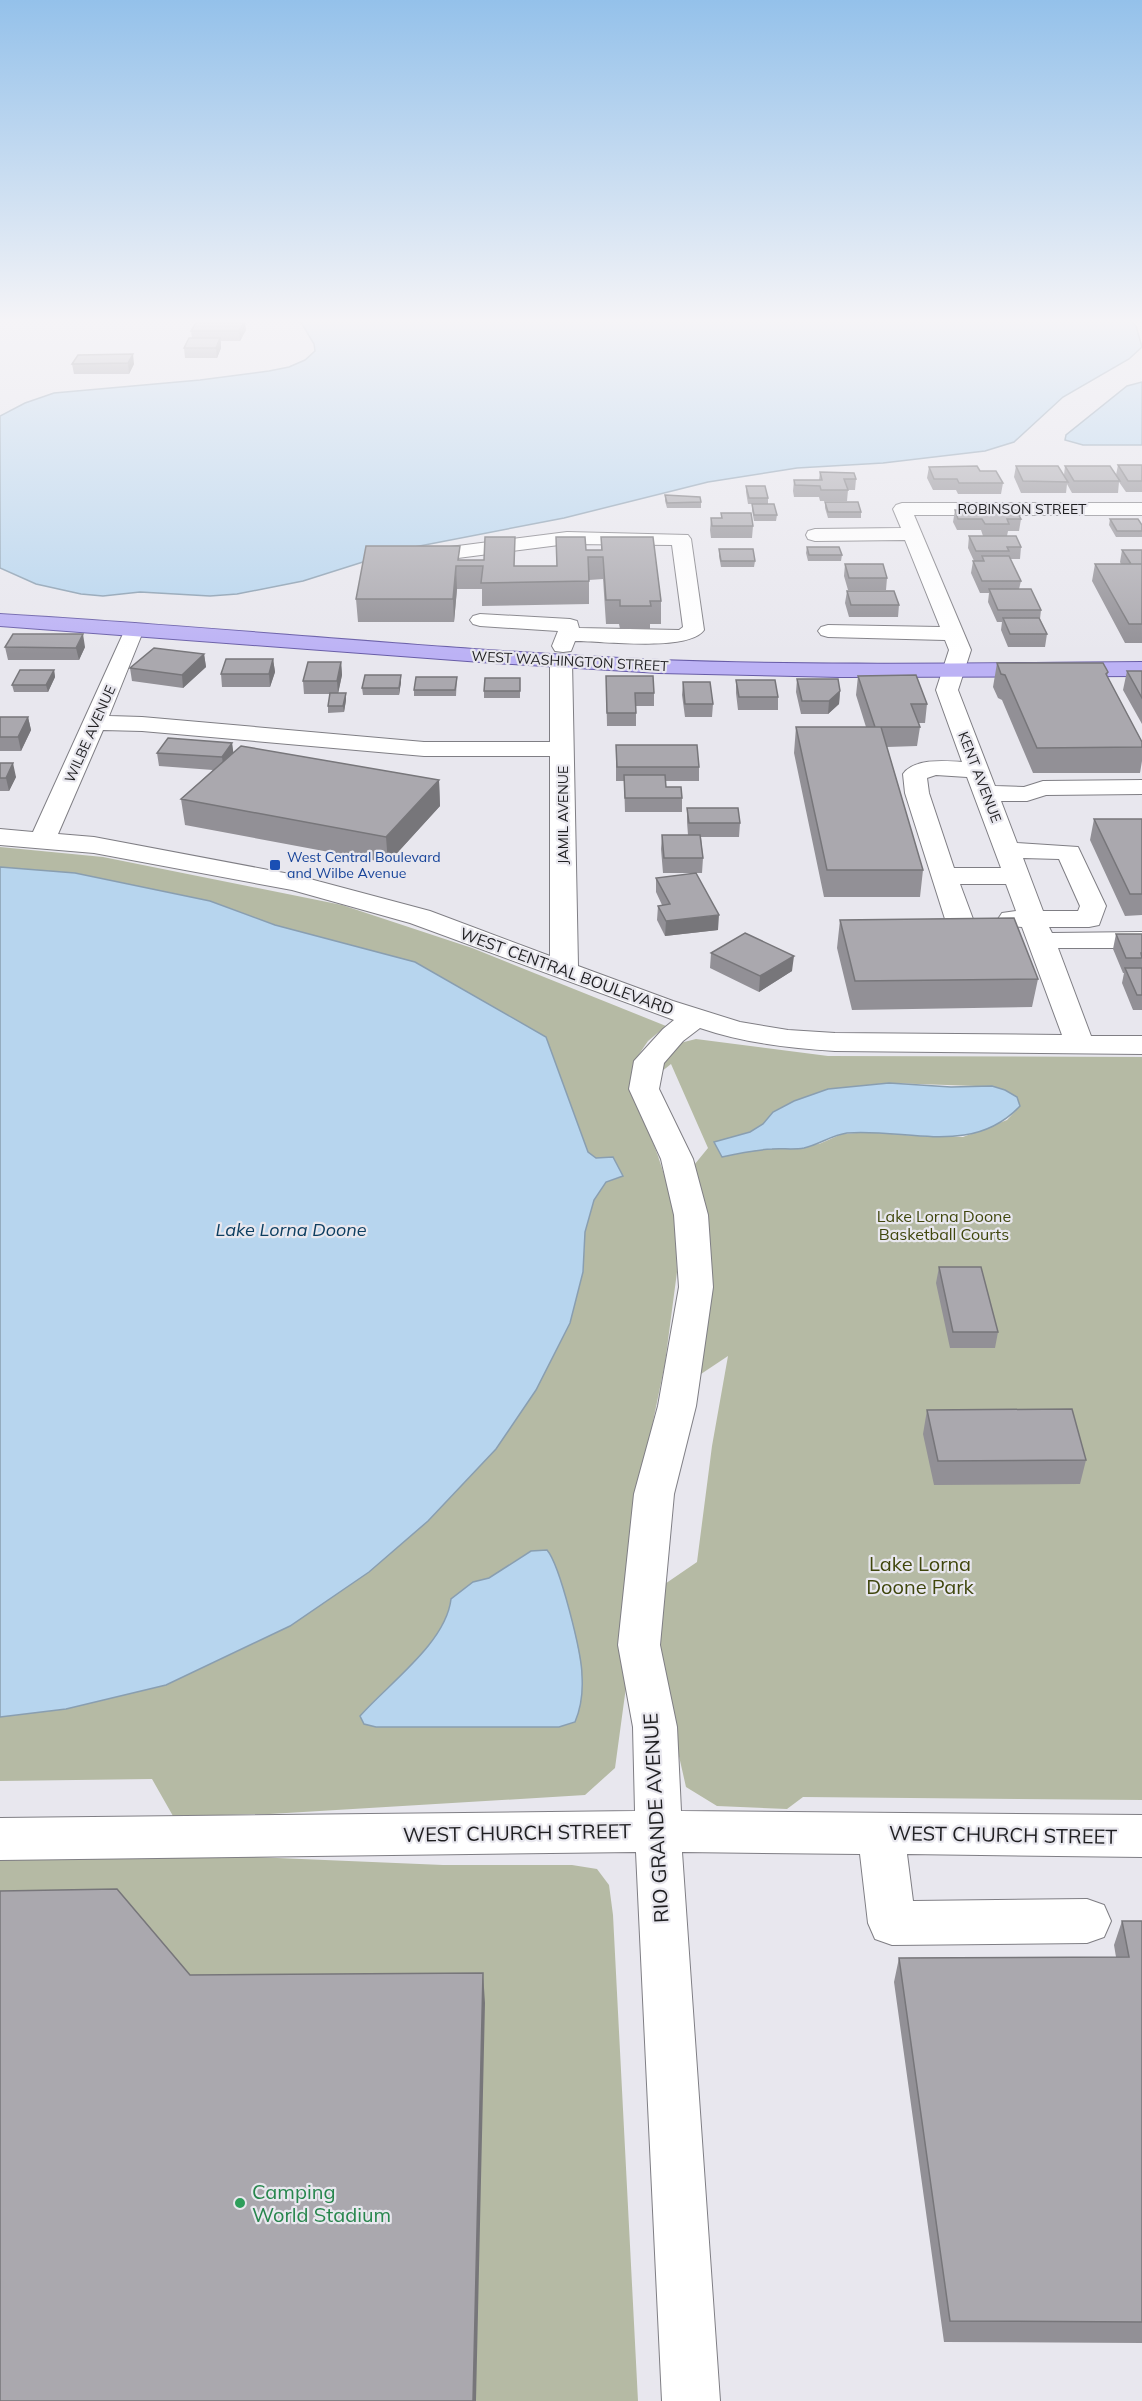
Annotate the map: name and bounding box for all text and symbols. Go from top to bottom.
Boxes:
street label: ROBINSON STREET [957,500,1087,518]
street label: WEST WASHINGTON STREET [471,647,669,675]
street label: WILBE AVENUE [60,683,120,785]
street label: KENT AVENUE [954,729,1006,825]
street label: JAMIL AVENUE [554,766,572,864]
place label: West Central Boulevard and Wilbe Avenue [287,848,441,882]
marker: West Central Boulevard and Wilbe Avenue [268,858,282,872]
street label: WEST CENTRAL BOULEVARD [457,923,677,1019]
park label: Lake Lorna Doone Basketball Courts [877,1206,1011,1244]
water label: Lake Lorna Doone [215,1218,367,1241]
park label: Lake Lorna Doone Park [866,1551,975,1599]
street label: RIO GRANDE AVENUE [638,1712,673,1924]
street label: WEST CHURCH STREET [403,1818,631,1847]
street label: WEST CHURCH STREET [889,1820,1117,1849]
place label: Camping World Stadium [252,2179,391,2227]
marker: Camping World Stadium [233,2196,247,2210]

